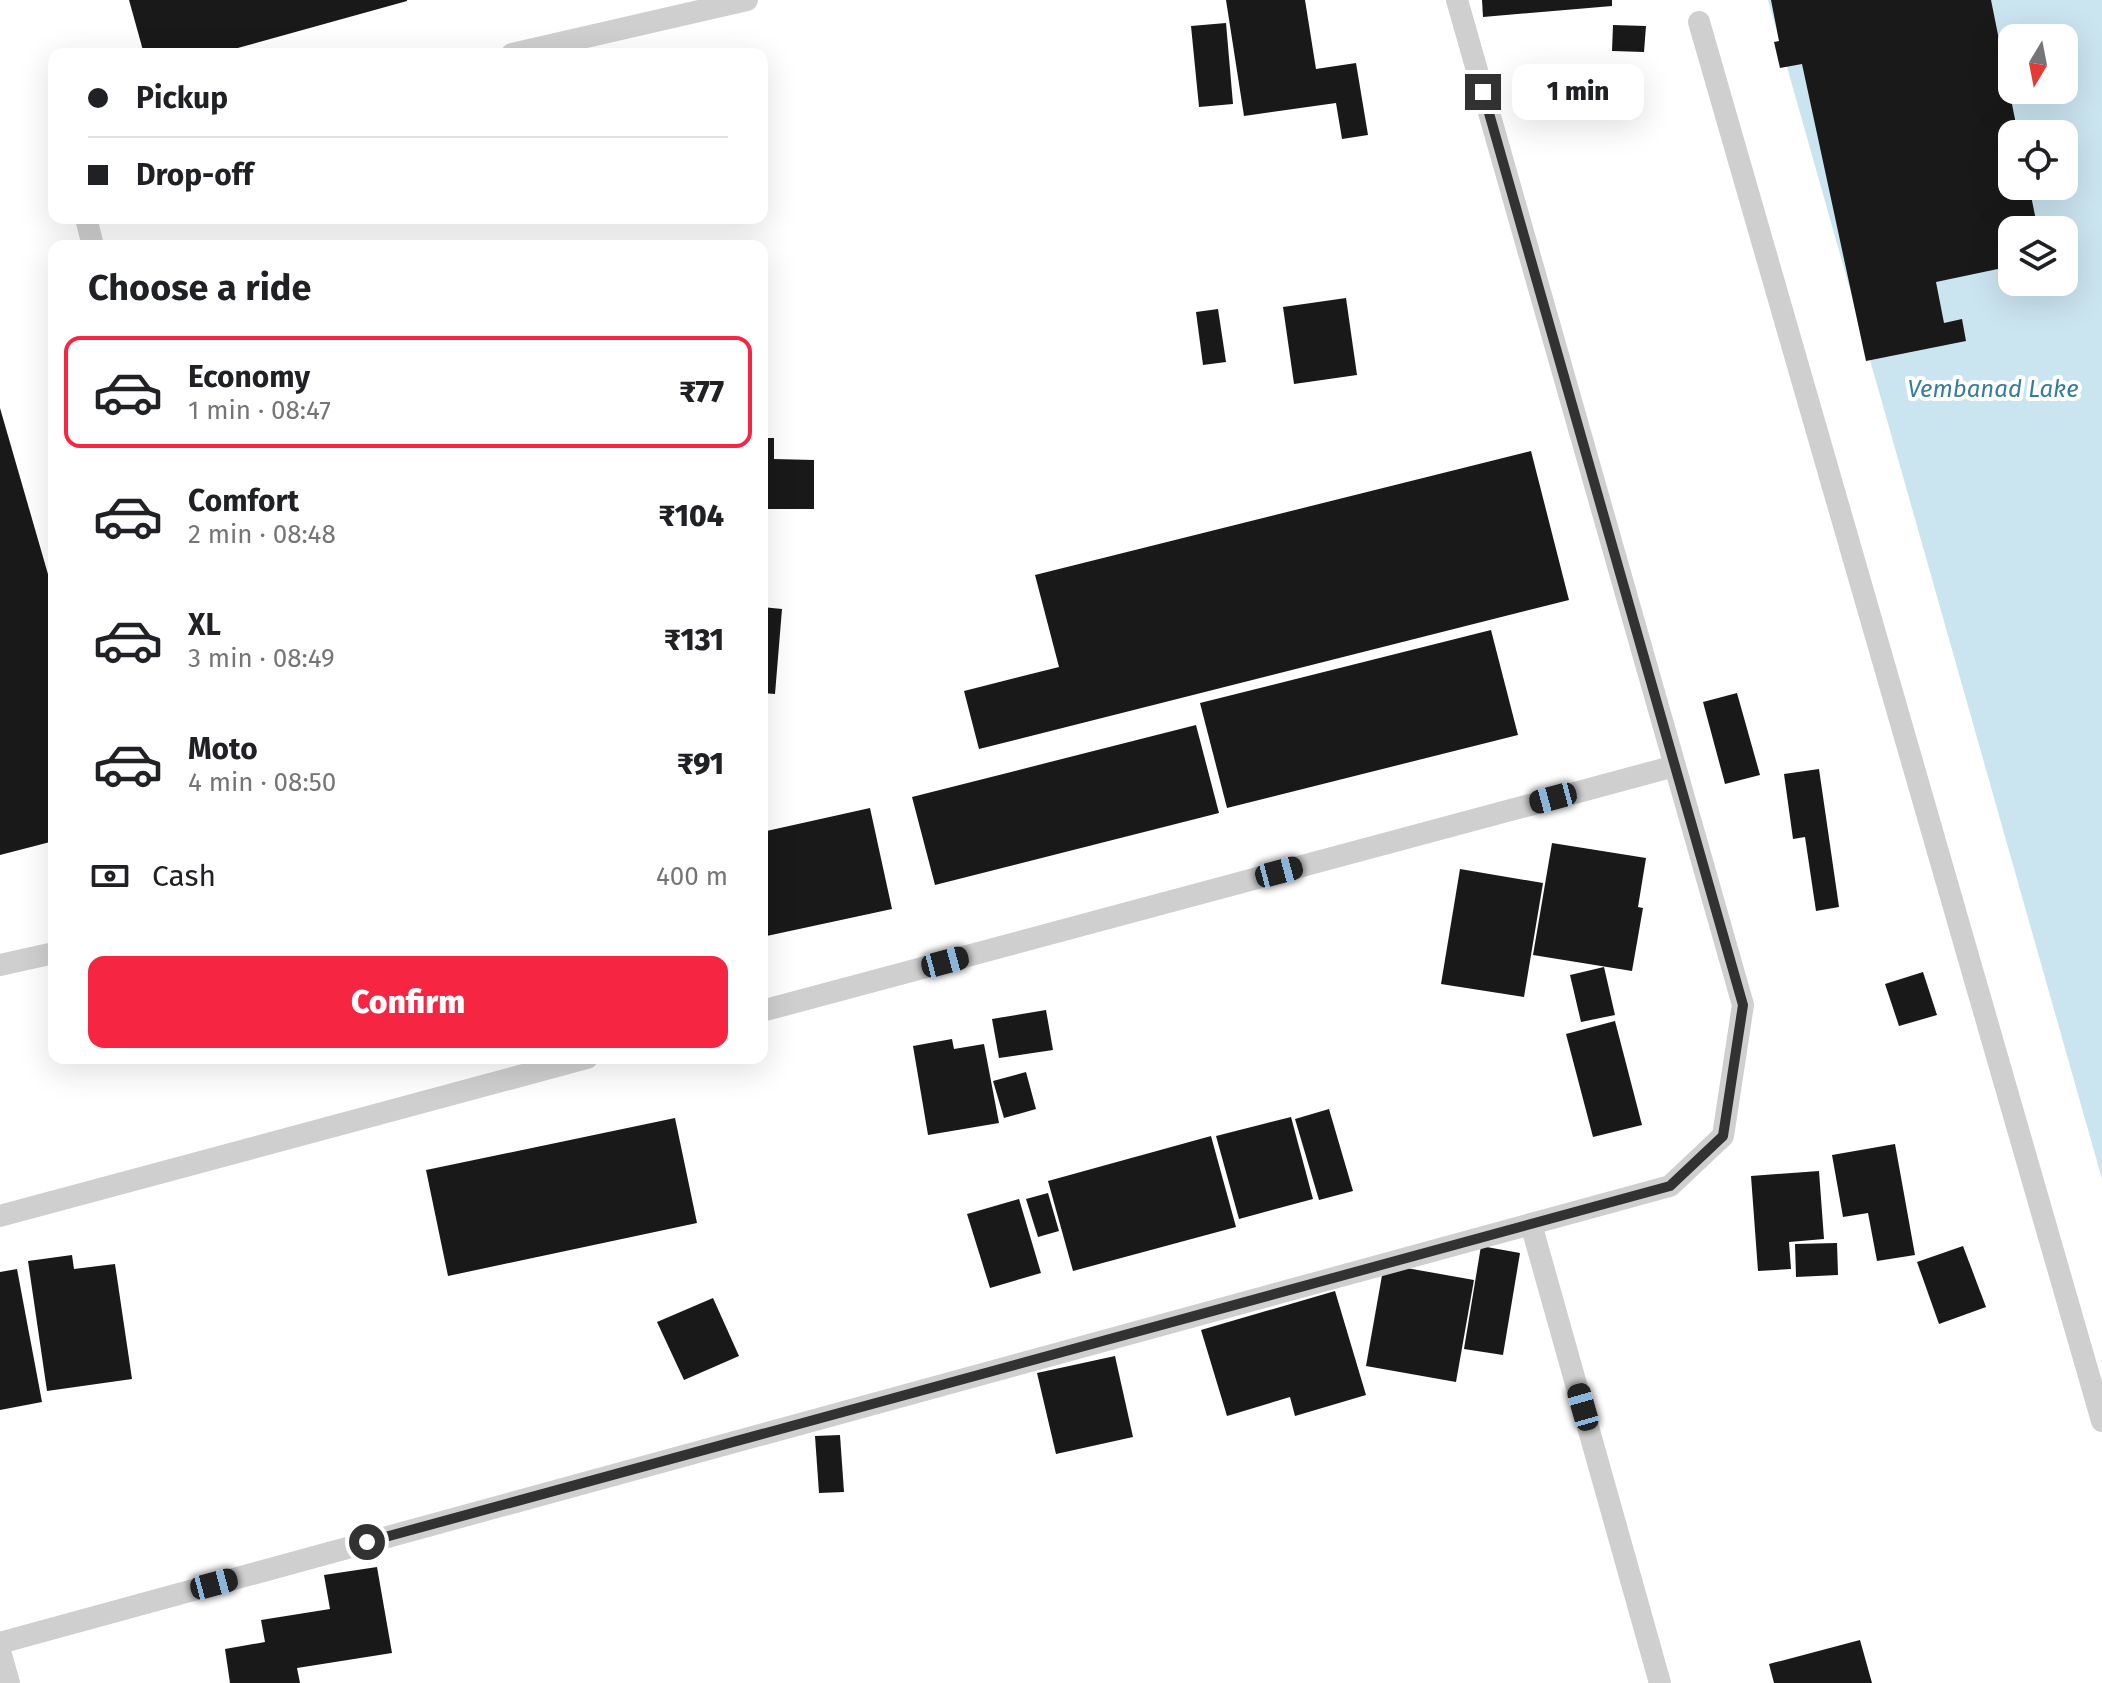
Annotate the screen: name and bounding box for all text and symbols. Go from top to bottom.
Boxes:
north arrow [1998,24,2078,104]
map controls [1998,24,2078,296]
callout: 1 min [1511,64,1643,120]
route end [1465,74,1501,110]
text: 1 min [1547,76,1609,107]
text: Pickup [136,80,228,116]
button: locate [1998,120,2078,200]
text: Drop-off [136,157,253,193]
button: layers [1998,216,2078,296]
text: Choose a ride [88,266,311,310]
icon: car [92,356,164,428]
text: Economy [188,359,310,395]
text: ₹77 [679,374,724,410]
water label: Vembanad Lake [1907,375,2079,403]
text: 1 min · 08:47 [188,395,331,426]
icon: car [92,480,164,552]
text: Comfort [188,483,299,519]
text: ₹104 [658,498,724,534]
text: 2 min · 08:48 [188,519,336,550]
icon: car [92,604,164,676]
text: XL [188,607,221,643]
text: ₹131 [664,622,724,658]
text: 3 min · 08:49 [188,643,335,674]
icon: car [92,728,164,800]
text: Moto [188,731,258,767]
text: ₹91 [677,746,724,782]
text: 4 min · 08:50 [188,767,336,798]
car [1527,780,1579,816]
icon: cash [88,854,132,898]
car [1253,854,1305,890]
text: Cash [152,858,216,894]
text: 400 m [656,861,728,892]
car [919,944,971,980]
button: Confirm [88,956,728,1048]
car [1565,1381,1601,1433]
route start [349,1524,385,1560]
car [188,1566,240,1602]

